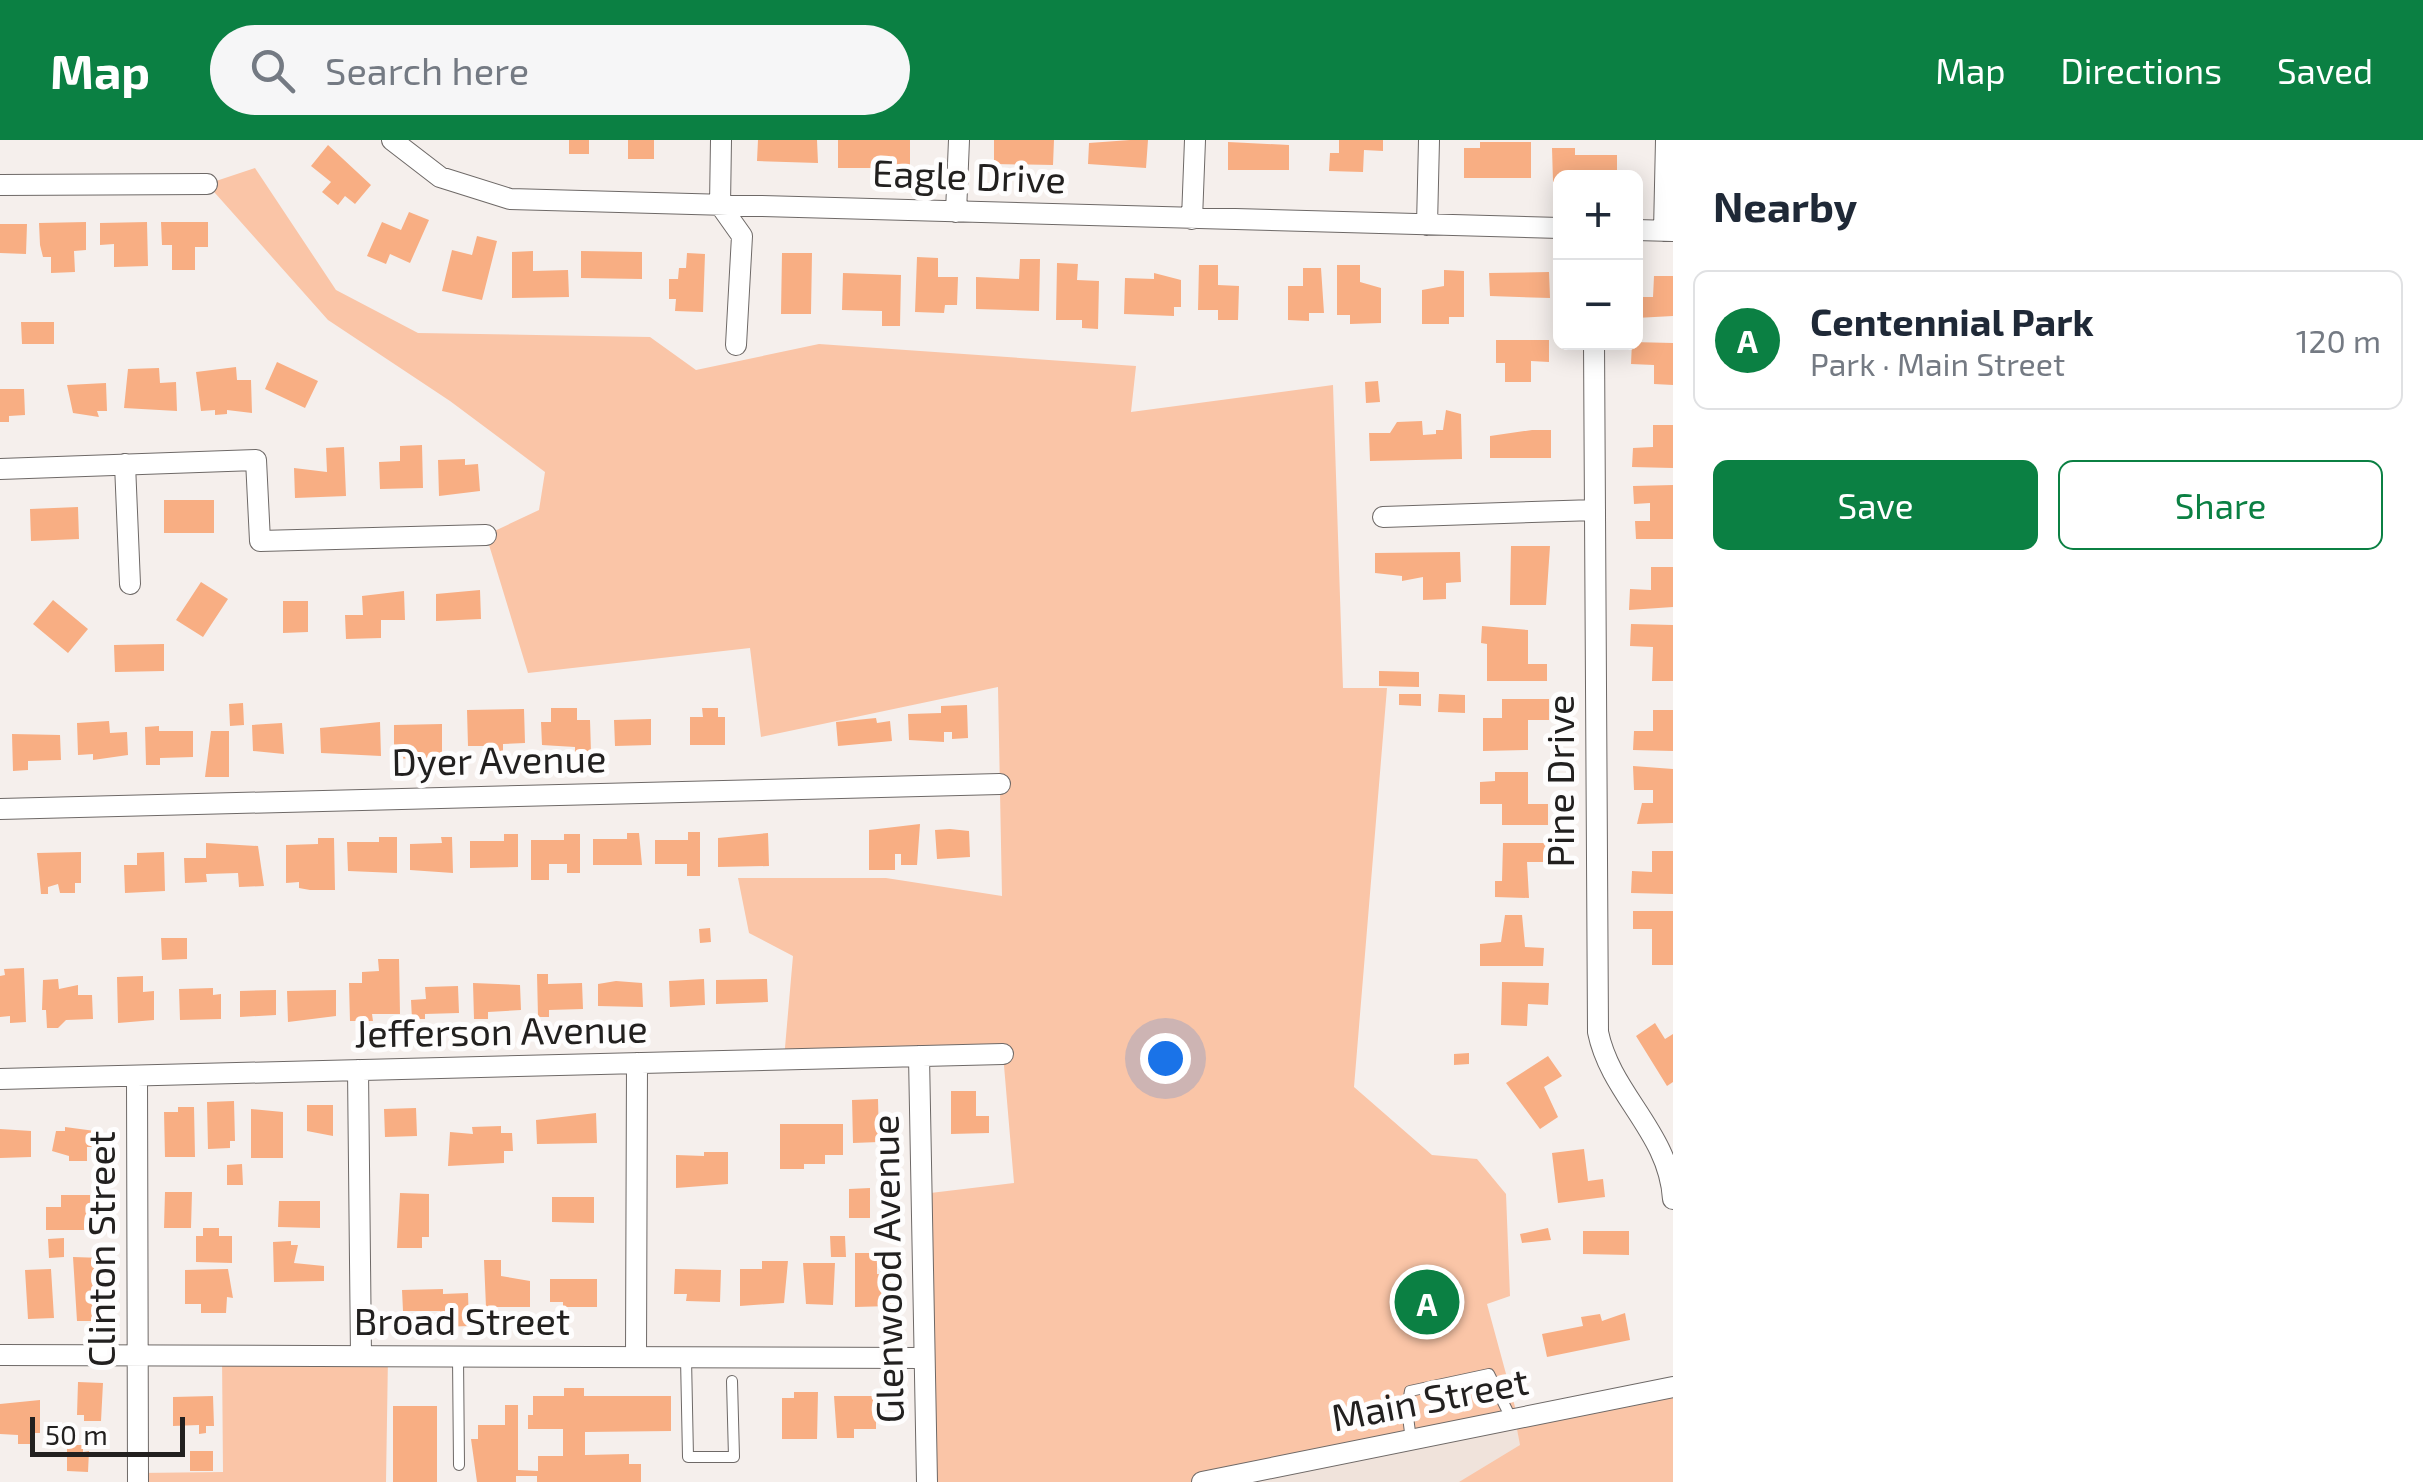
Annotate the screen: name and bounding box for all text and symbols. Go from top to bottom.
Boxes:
search box [210,25,910,115]
text: Map [50,41,150,99]
icon: search [245,43,300,98]
text: Search here [325,47,529,93]
text: Map [1935,49,2006,91]
text: Directions [2061,49,2222,91]
text: Saved [2277,49,2373,91]
street label: Eagle Drive [871,149,1067,201]
map controls [1553,170,1643,350]
button: + [1553,170,1643,260]
text: Nearby [1713,180,1857,230]
button: − [1553,260,1643,350]
text: Centennial Park [1810,298,2094,344]
text: A [1737,321,1758,359]
text: 120 m [2296,321,2381,359]
text: Park · Main Street [1810,344,2065,382]
button: Save [1713,460,2038,550]
button: Share [2058,460,2383,550]
street label: Pine Drive [1536,694,1582,868]
street label: Dyer Avenue [391,734,607,784]
street label: Jefferson Avenue [354,1004,648,1056]
your location [1140,1033,1191,1084]
street label: Glenwood Avenue [860,1114,912,1424]
street label: Clinton Street [77,1131,123,1367]
pin: A [1394,1264,1460,1340]
street label: Broad Street [354,1297,570,1343]
street label: Main Street [1327,1356,1532,1440]
scale bar [30,1412,185,1456]
text: 50 m [45,1417,108,1451]

